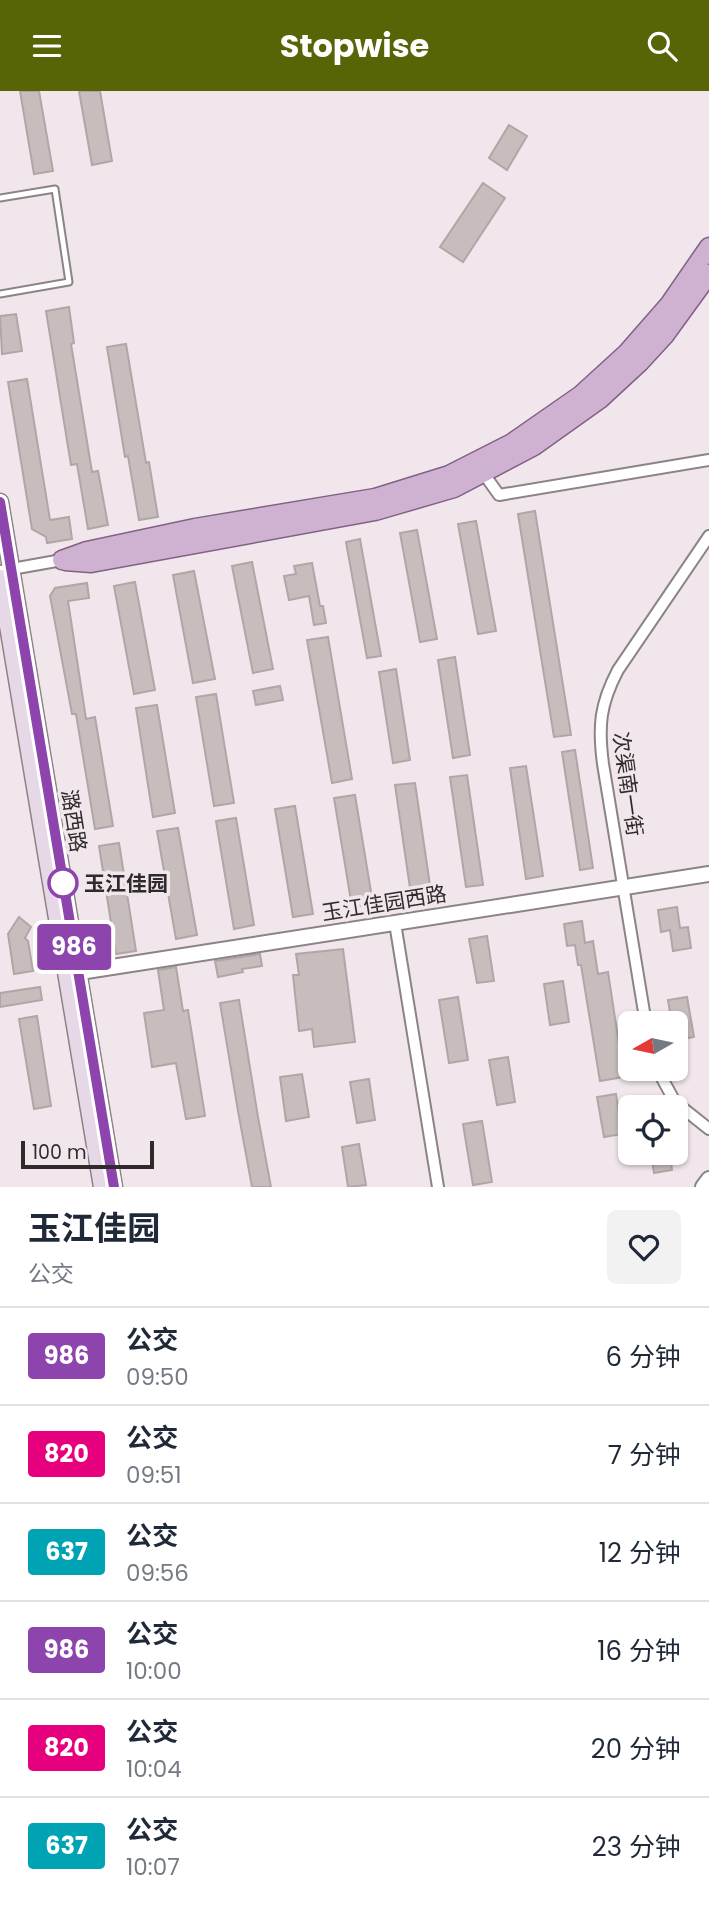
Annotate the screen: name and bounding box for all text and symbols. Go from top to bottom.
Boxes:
text: Stopwise [280,23,429,68]
icon: menu [28,27,66,65]
icon: search [643,27,681,65]
street label: 次渠南一街 [606,730,650,838]
street label: 潞西路 [55,788,93,854]
marker: 玉江佳园 [48,868,78,898]
place label: 玉江佳园 [84,869,168,898]
street label: 玉江佳园西路 [320,879,448,927]
line badge: 986 [34,924,114,970]
text: 986 [51,930,97,963]
north arrow [618,1011,688,1081]
map controls [618,1011,688,1165]
button: locate [618,1095,688,1165]
scale bar [21,1138,154,1170]
text: 100 m [32,1139,87,1166]
text: 玉江佳园 [28,1205,160,1252]
button: heart [607,1210,681,1284]
text: 公交 [28,1258,74,1290]
text: 公交 [126,1322,178,1358]
text: 986 [44,1339,89,1372]
text: 6 分钟 [606,1339,681,1375]
text: 09:50 [126,1361,189,1393]
text: 公交 [126,1420,178,1456]
text: 820 [44,1437,89,1470]
text: 7 分钟 [608,1437,681,1473]
text: 09:51 [126,1459,182,1491]
text: 公交 [126,1518,178,1554]
text: 637 [45,1535,88,1568]
text: 12 分钟 [599,1535,681,1571]
text: 09:56 [126,1557,189,1589]
text: 公交 [126,1616,178,1652]
text: 986 [44,1633,89,1666]
text: 16 分钟 [597,1633,681,1669]
text: 10:00 [126,1655,182,1687]
text: 公交 [126,1714,178,1750]
text: 820 [44,1731,89,1764]
text: 20 分钟 [591,1731,681,1767]
text: 10:04 [126,1753,182,1785]
text: 公交 [126,1812,178,1848]
text: 637 [45,1829,88,1862]
text: 23 分钟 [592,1829,681,1865]
text: 10:07 [126,1851,180,1883]

